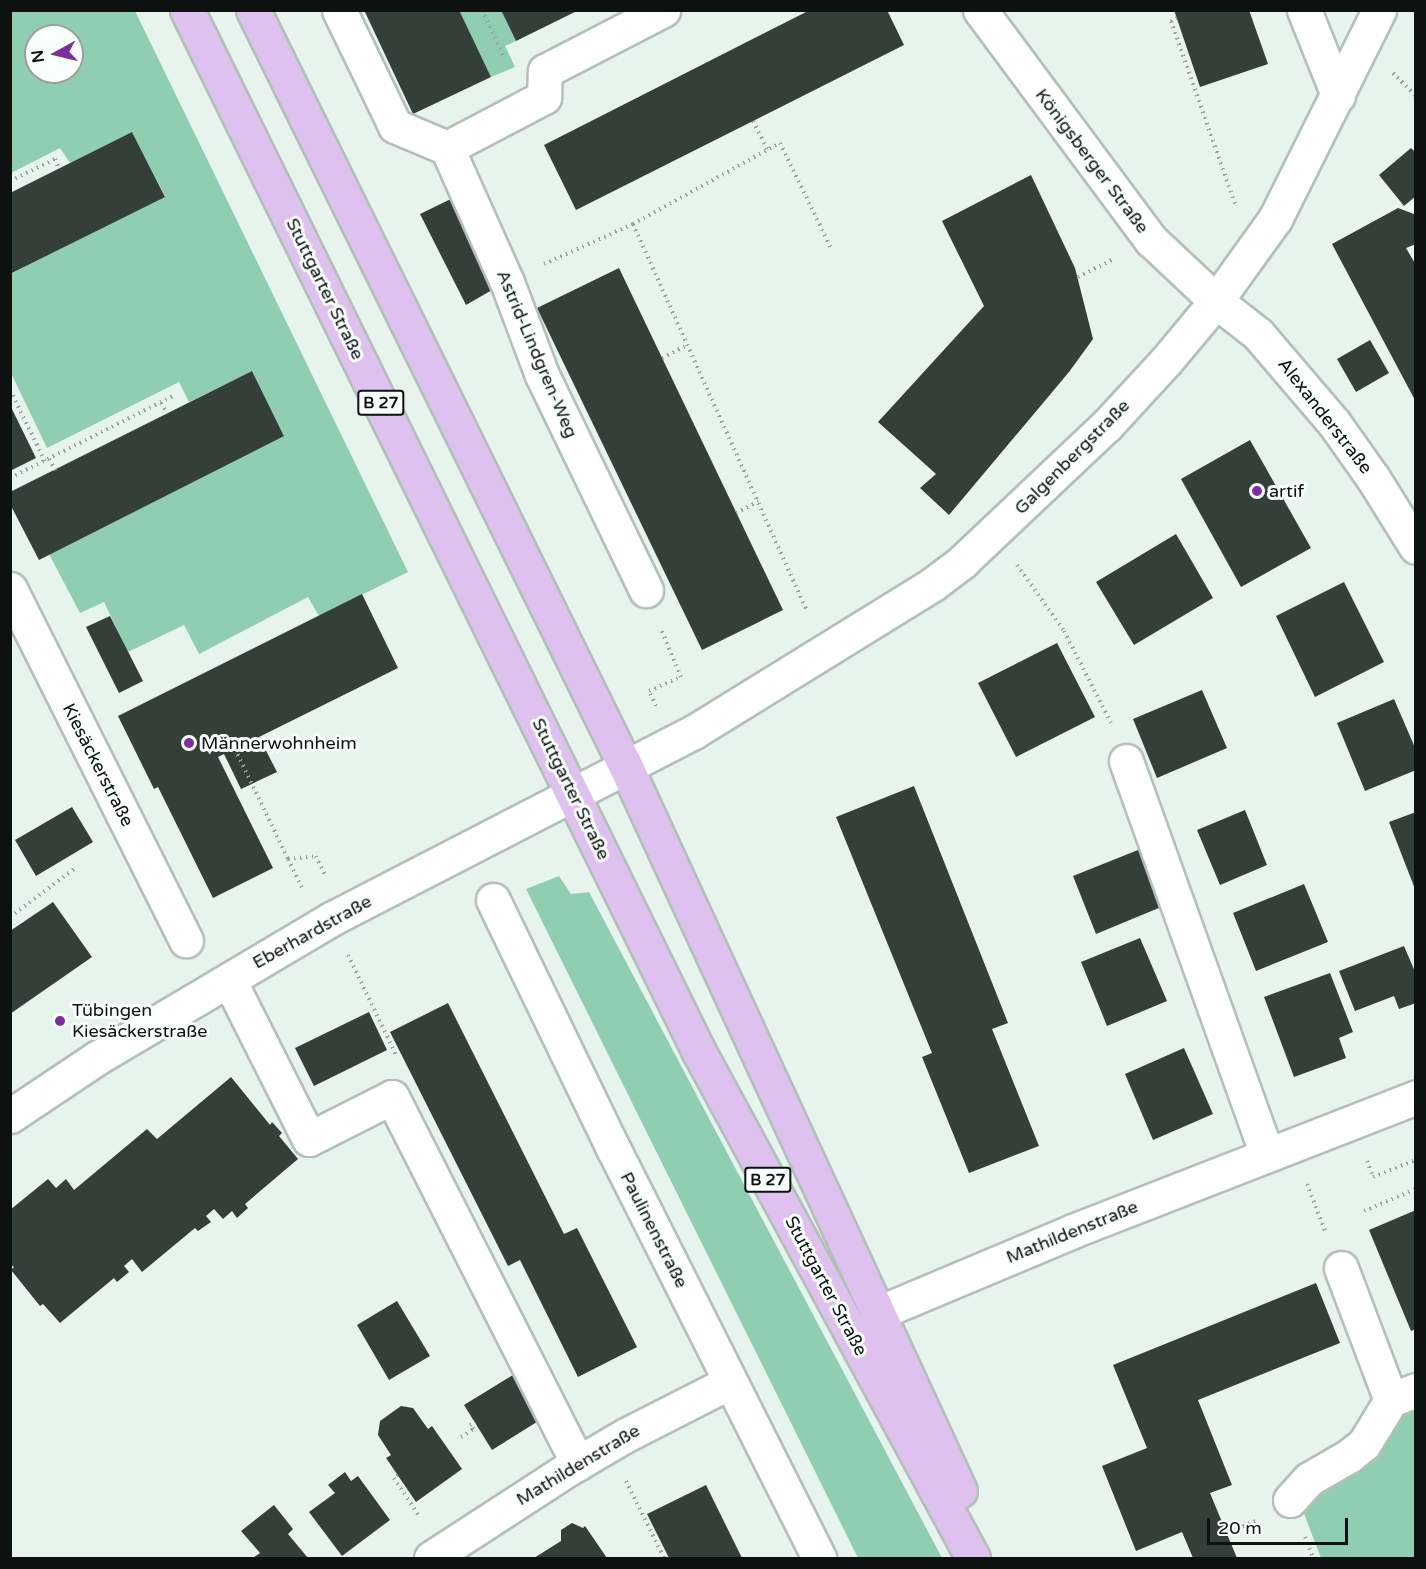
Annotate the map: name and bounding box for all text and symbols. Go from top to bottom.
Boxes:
north arrow [24,24,84,84]
text: N [27,48,49,64]
street label: Königsberger Straße [1031,84,1153,238]
street label: Stuttgarter Straße [281,215,369,363]
street label: Astrid-Lindgren-Weg [492,267,582,441]
street label: Alexanderstraße [1273,354,1377,478]
road number: B 27 [357,390,405,416]
street label: Galgenbergstraße [1010,395,1134,519]
place label: artif [1269,480,1304,502]
marker: artif [1250,484,1264,498]
street label: Kiesäckerstraße [58,700,138,830]
street label: Stuttgarter Straße [527,715,615,863]
place label: Männerwohnheim [201,732,357,754]
marker: Männerwohnheim [182,736,196,750]
street label: Eberhardstraße [249,890,375,974]
place label: Tübingen Kiesäckerstraße [72,1000,207,1042]
marker: Tübingen Kiesäckerstraße [53,1014,67,1028]
road number: B 27 [744,1167,792,1193]
street label: Paulinenstraße [615,1168,693,1292]
street label: Mathildenstraße [1003,1196,1141,1268]
street label: Stuttgarter Straße [780,1213,872,1359]
street label: Mathildenstraße [512,1420,644,1510]
scale bar [1210,1506,1351,1544]
text: 20 m [1218,1517,1262,1539]

